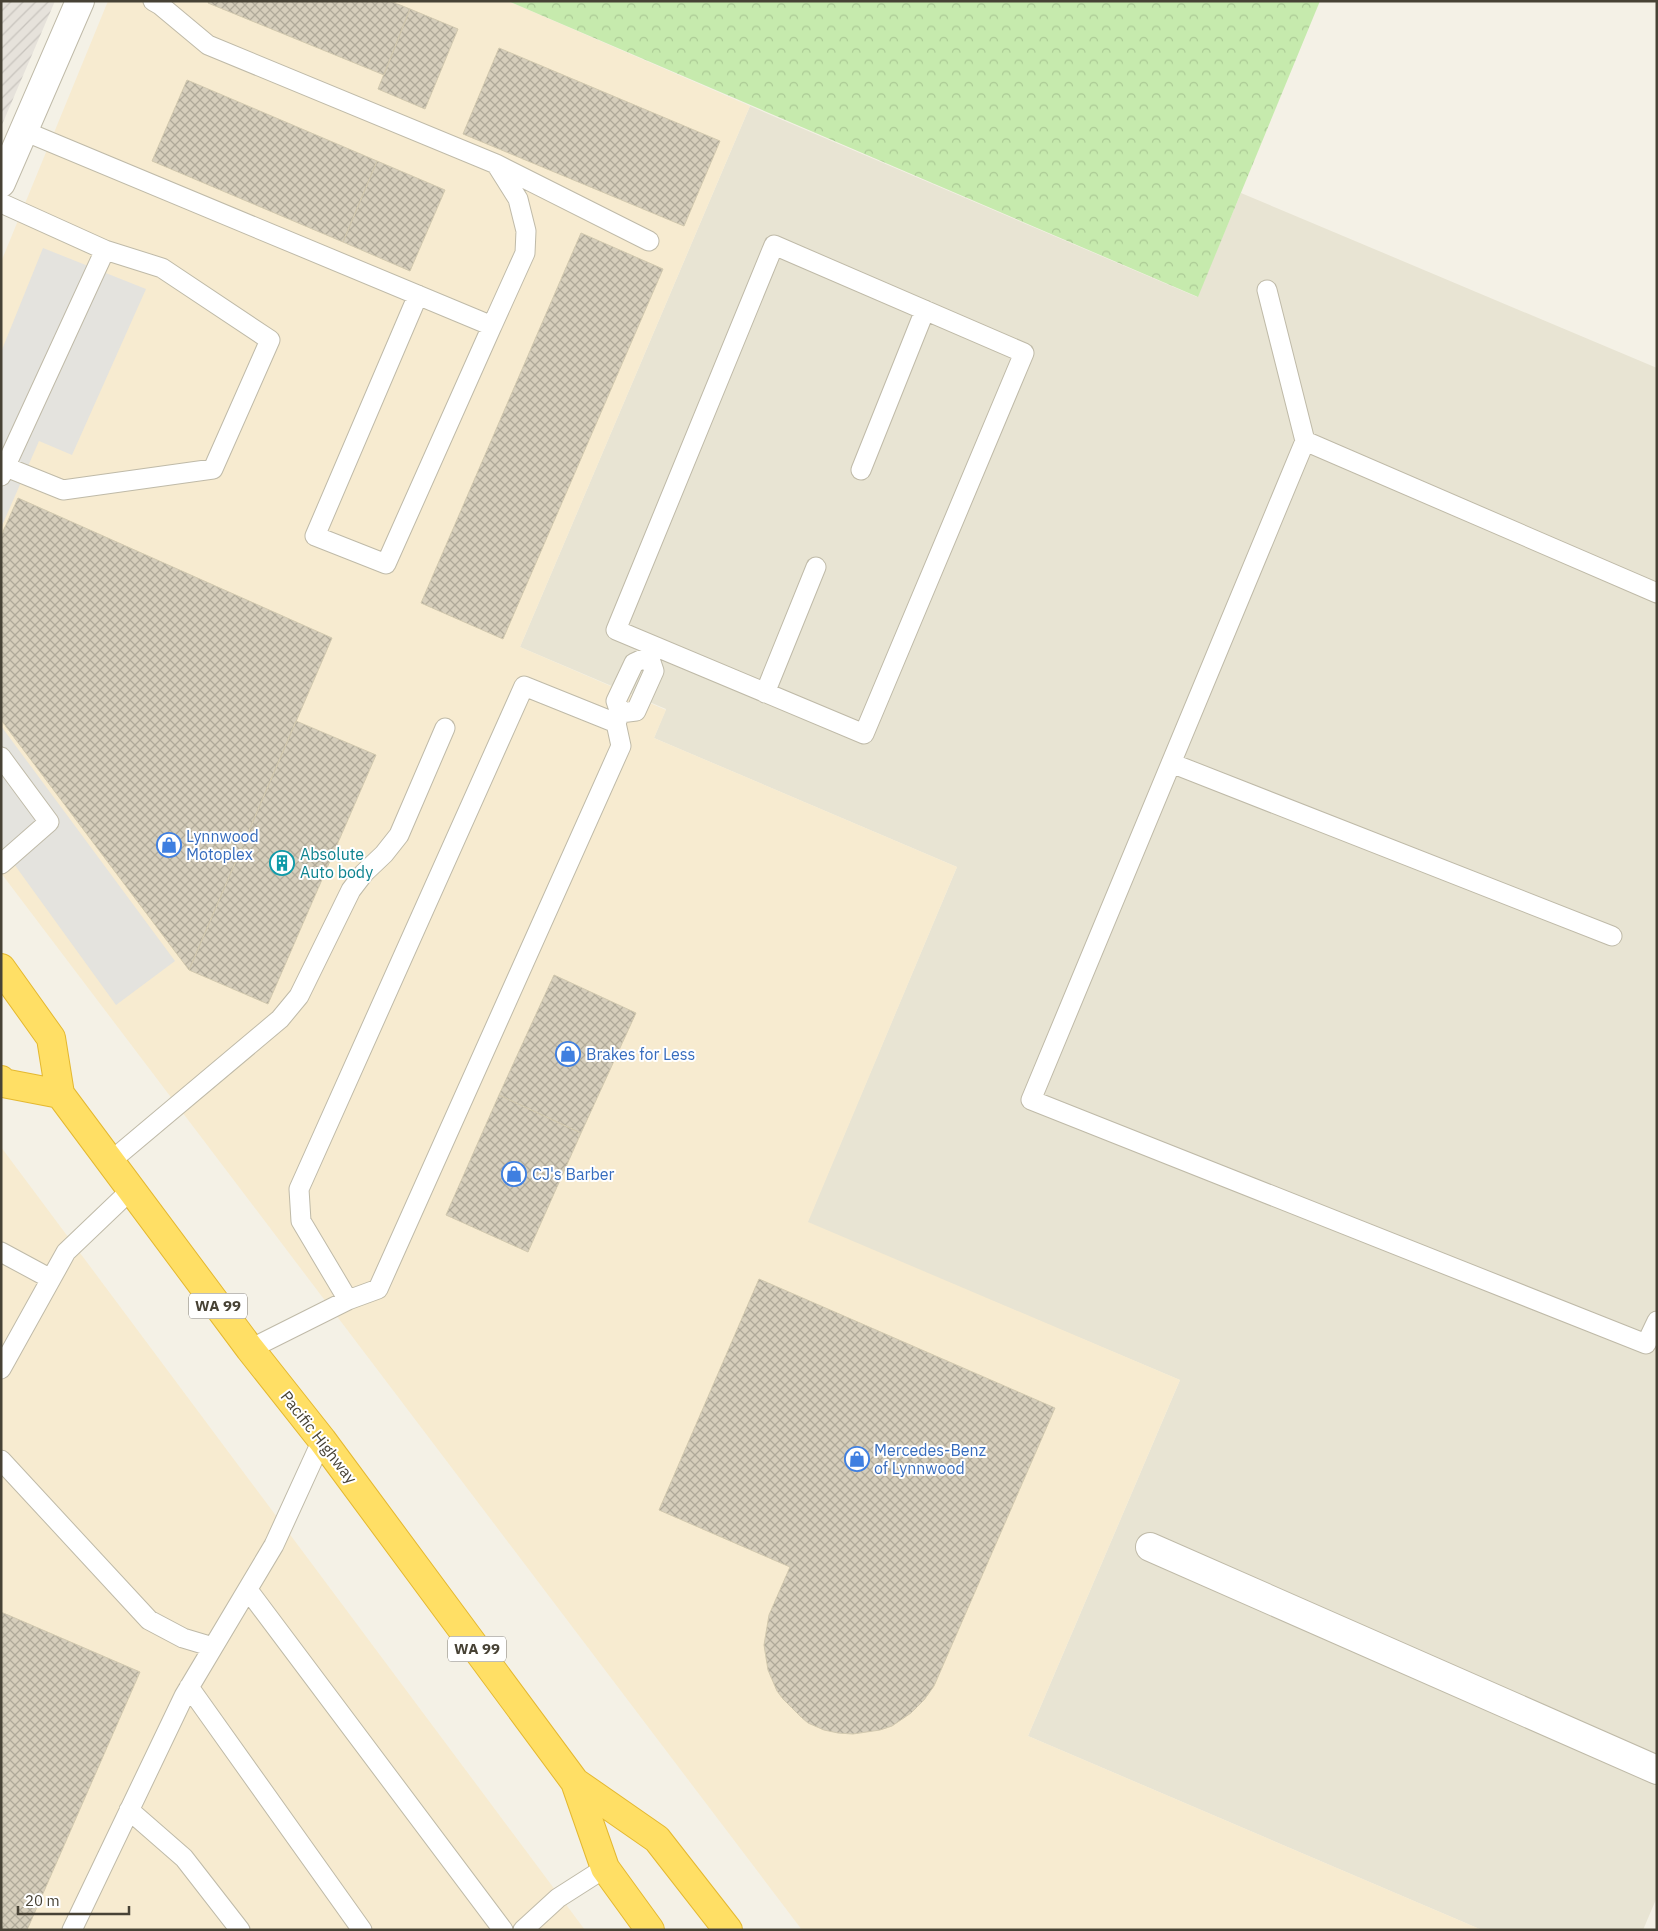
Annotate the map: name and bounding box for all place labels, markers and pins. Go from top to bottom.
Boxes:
place label: Lynnwood Motoplex [186,826,259,864]
shop icon: Lynnwood Motoplex [156,832,182,858]
place label: Absolute Auto body [300,844,373,882]
building icon: Absolute Auto body [269,850,295,876]
shop icon: Brakes for Less [555,1041,581,1067]
place label: Brakes for Less [586,1044,695,1064]
shop icon: CJ's Barber [501,1161,527,1187]
place label: CJ's Barber [532,1164,614,1184]
place label: Mercedes-Benz of Lynnwood [874,1440,986,1478]
shop icon: Mercedes-Benz of Lynnwood [844,1446,870,1472]

